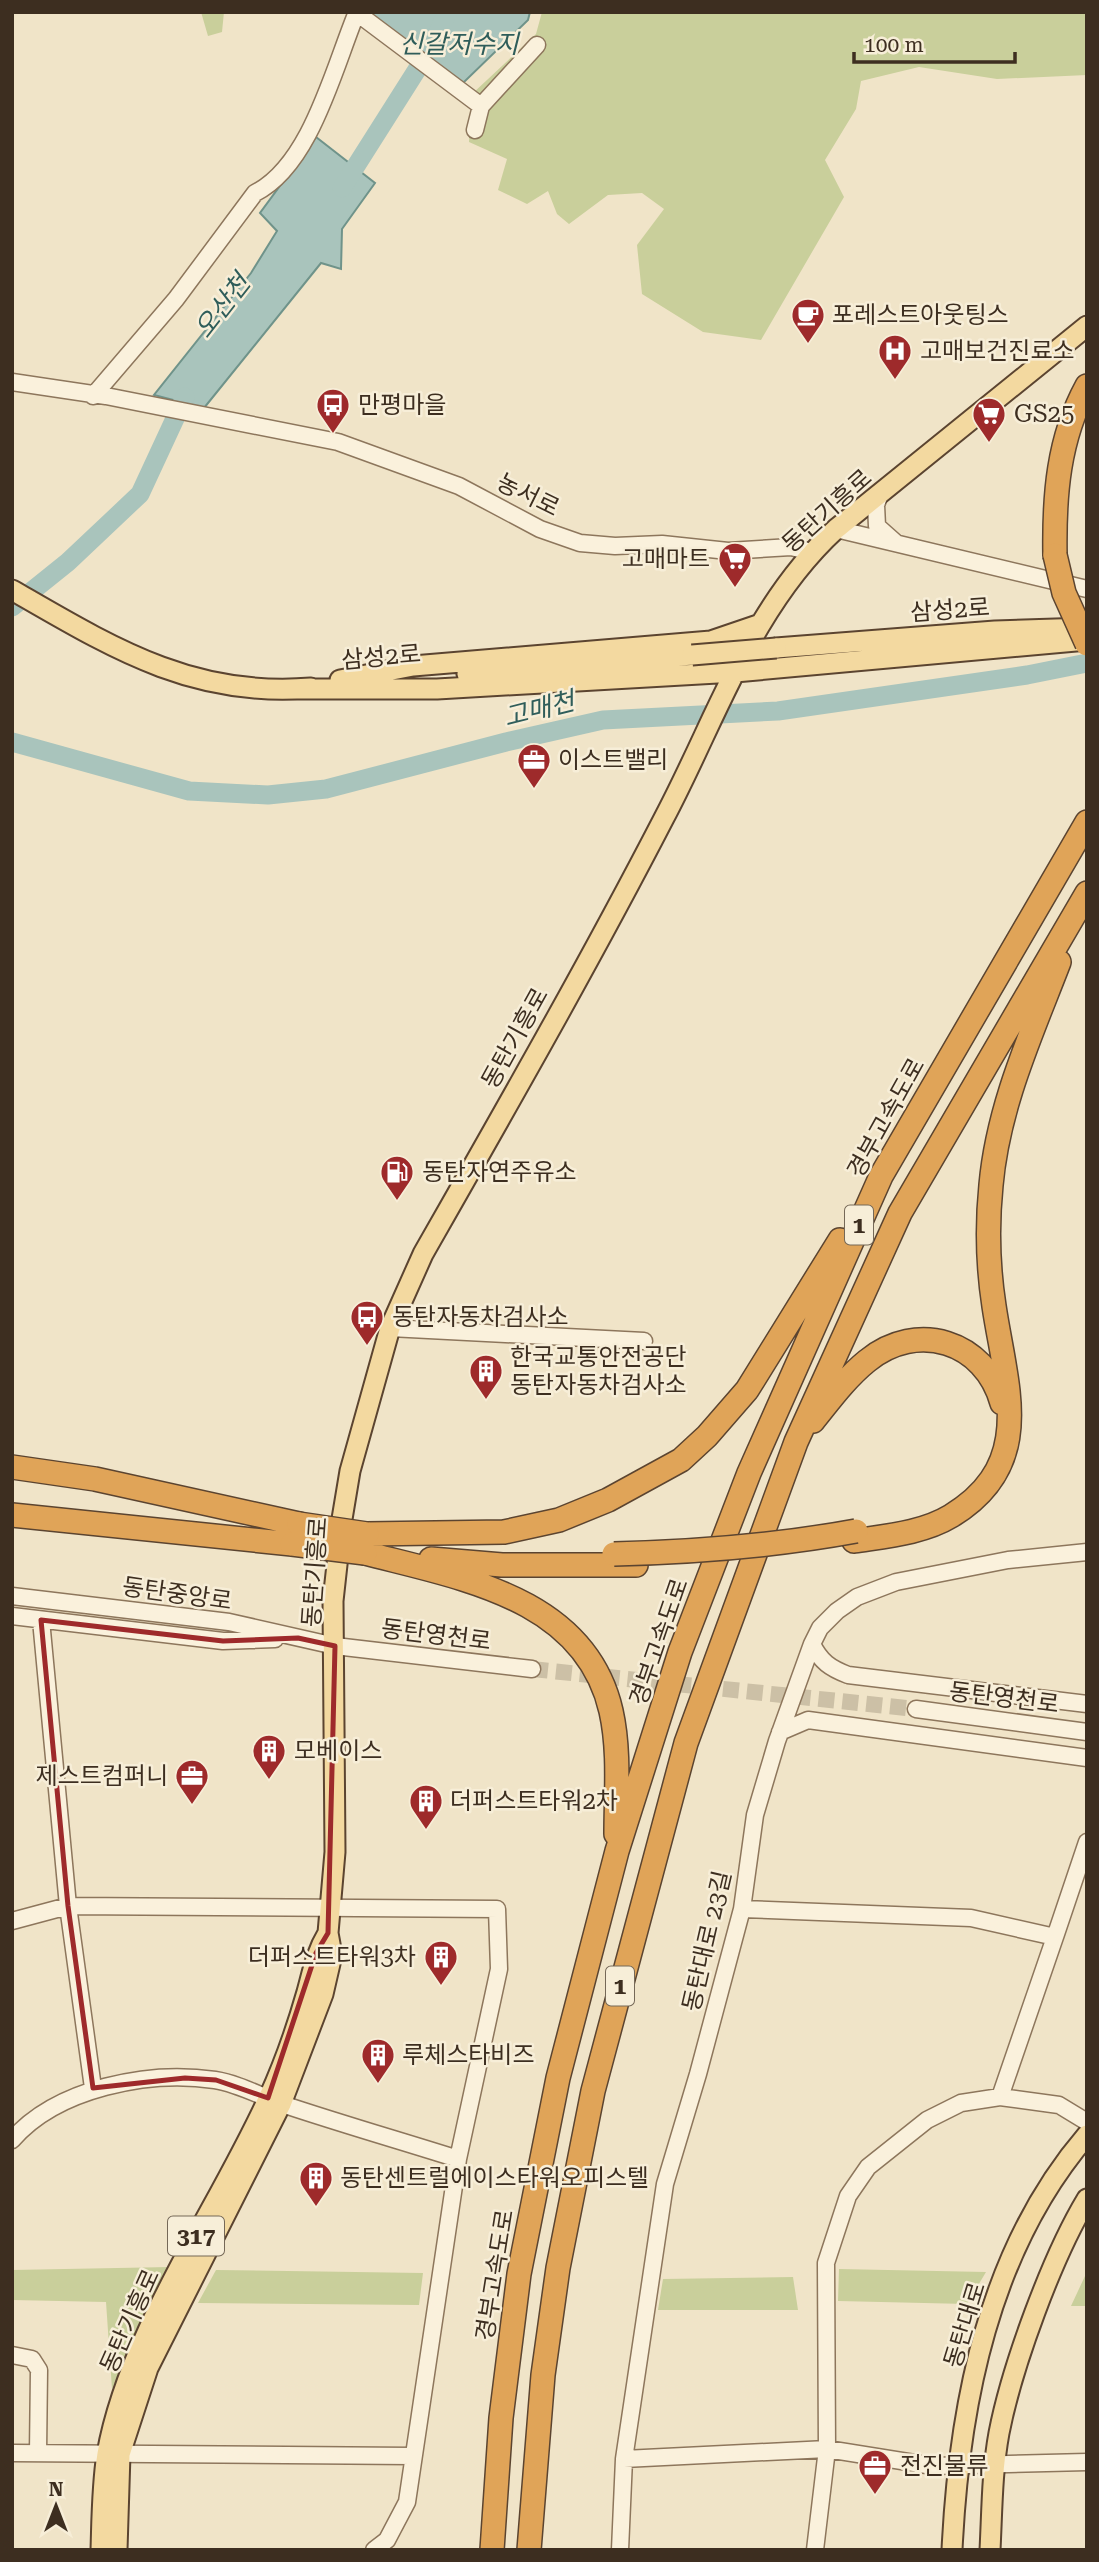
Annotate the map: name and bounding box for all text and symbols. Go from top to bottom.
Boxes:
scale bar [854,21,1015,65]
water label: 신갈저수지 [399,29,521,59]
text: 100 m [864,33,924,57]
water label: 오산천 [188,266,258,344]
cafe icon: 포레스트아웃팅스 [789,296,827,345]
place label: 포레스트아웃팅스 [832,301,1009,329]
hospital icon: 고매보건진료소 [876,332,914,381]
place label: 고매보건진료소 [920,337,1075,365]
bus stop icon: 만평마을 [314,386,352,435]
place label: 만평마을 [358,391,446,419]
supermarket icon: GS25 [970,395,1008,444]
place label: GS25 [1014,400,1075,428]
street label: 동탄기흥로 [777,464,877,558]
street label: 농서로 [492,468,564,522]
supermarket icon: 고매마트 [716,540,754,589]
place label: 고매마트 [622,545,710,573]
street label: 삼성2로 [909,593,991,627]
street label: 삼성2로 [340,640,422,674]
water label: 고매천 [501,685,580,732]
office icon: 이스트밸리 [515,741,553,790]
place label: 이스트밸리 [558,746,668,774]
street label: 동탄기흥로 [476,983,554,1093]
street label: 경부고속도로 [842,1053,930,1183]
fuel station icon: 동탄자연주유소 [378,1153,416,1202]
place label: 동탄자연주유소 [422,1158,577,1186]
road number: 1 [845,1206,873,1244]
bus stop icon: 동탄자동차검사소 [348,1298,386,1347]
place label: 동탄자동차검사소 [392,1303,569,1331]
place label: 한국교통안전공단 동탄자동차검사소 [510,1343,687,1399]
building icon: 한국교통안전공단 동탄자동차검사소 [467,1352,505,1401]
street label: 동탄기흥로 [297,1516,333,1628]
street label: 동탄중앙로 [120,1572,234,1616]
street label: 경부고속도로 [624,1575,694,1709]
street label: 동탄영천로 [380,1614,492,1656]
street label: 동탄영천로 [948,1677,1060,1719]
building icon: 모베이스 [250,1732,288,1781]
place label: 모베이스 [294,1737,382,1765]
office icon: 제스트컴퍼니 [173,1757,211,1806]
place label: 제스트컴퍼니 [36,1762,168,1790]
building icon: 더퍼스트타워2차 [407,1782,445,1831]
place label: 더퍼스트타워2차 [450,1787,618,1815]
street label: 동탄대로 23길 [677,1868,737,2014]
building icon: 더퍼스트타워3차 [422,1938,460,1987]
place label: 더퍼스트타워3차 [248,1943,416,1971]
road number: 1 [606,1966,634,2006]
building icon: 루체스타비즈 [359,2036,397,2085]
place label: 루체스타비즈 [402,2041,534,2069]
building icon: 동탄센트럴에이스타워오피스텔 [297,2159,335,2208]
place label: 동탄센트럴에이스타워오피스텔 [340,2164,649,2192]
street label: 경부고속도로 [471,2207,519,2343]
road number: 317 [168,2216,224,2256]
street label: 동탄기흥로 [95,2265,165,2377]
street label: 동탄대로 [939,2279,991,2371]
office icon: 전진물류 [856,2447,894,2496]
place label: 전진물류 [900,2452,988,2480]
north arrow [21,2471,91,2541]
text: N [49,2478,64,2501]

